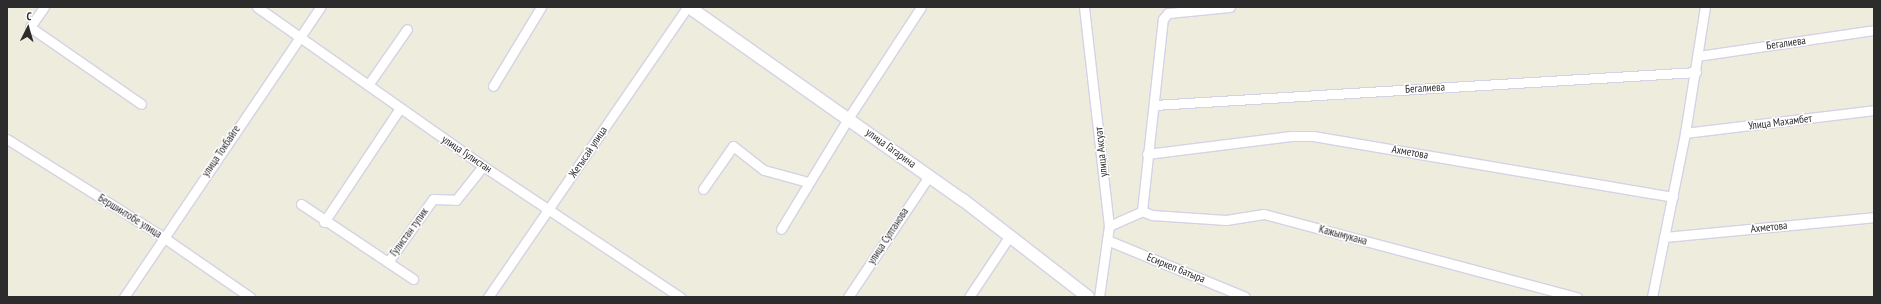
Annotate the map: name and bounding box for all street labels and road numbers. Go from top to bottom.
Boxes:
street label: Бегалиева [1765,34,1807,52]
street label: Бегалиева [1405,80,1445,96]
street label: Улица Махамбет [1747,112,1813,132]
street label: улица Токбайге [199,123,243,179]
street label: Жетысай улица [566,124,610,180]
street label: улица Гагарина [863,125,919,171]
street label: улица Аксуат [1092,126,1110,178]
street label: улица Гулистан [439,132,495,176]
street label: Ахметова [1391,142,1429,162]
street label: Бершинтобе улица [96,191,164,241]
street label: Гулистан тупик [387,205,431,259]
street label: улица Султанова [865,205,911,267]
street label: Ахметова [1750,219,1788,235]
street label: Кажымукана [1317,222,1369,248]
street label: Есиркеп батыра [1145,250,1207,286]

